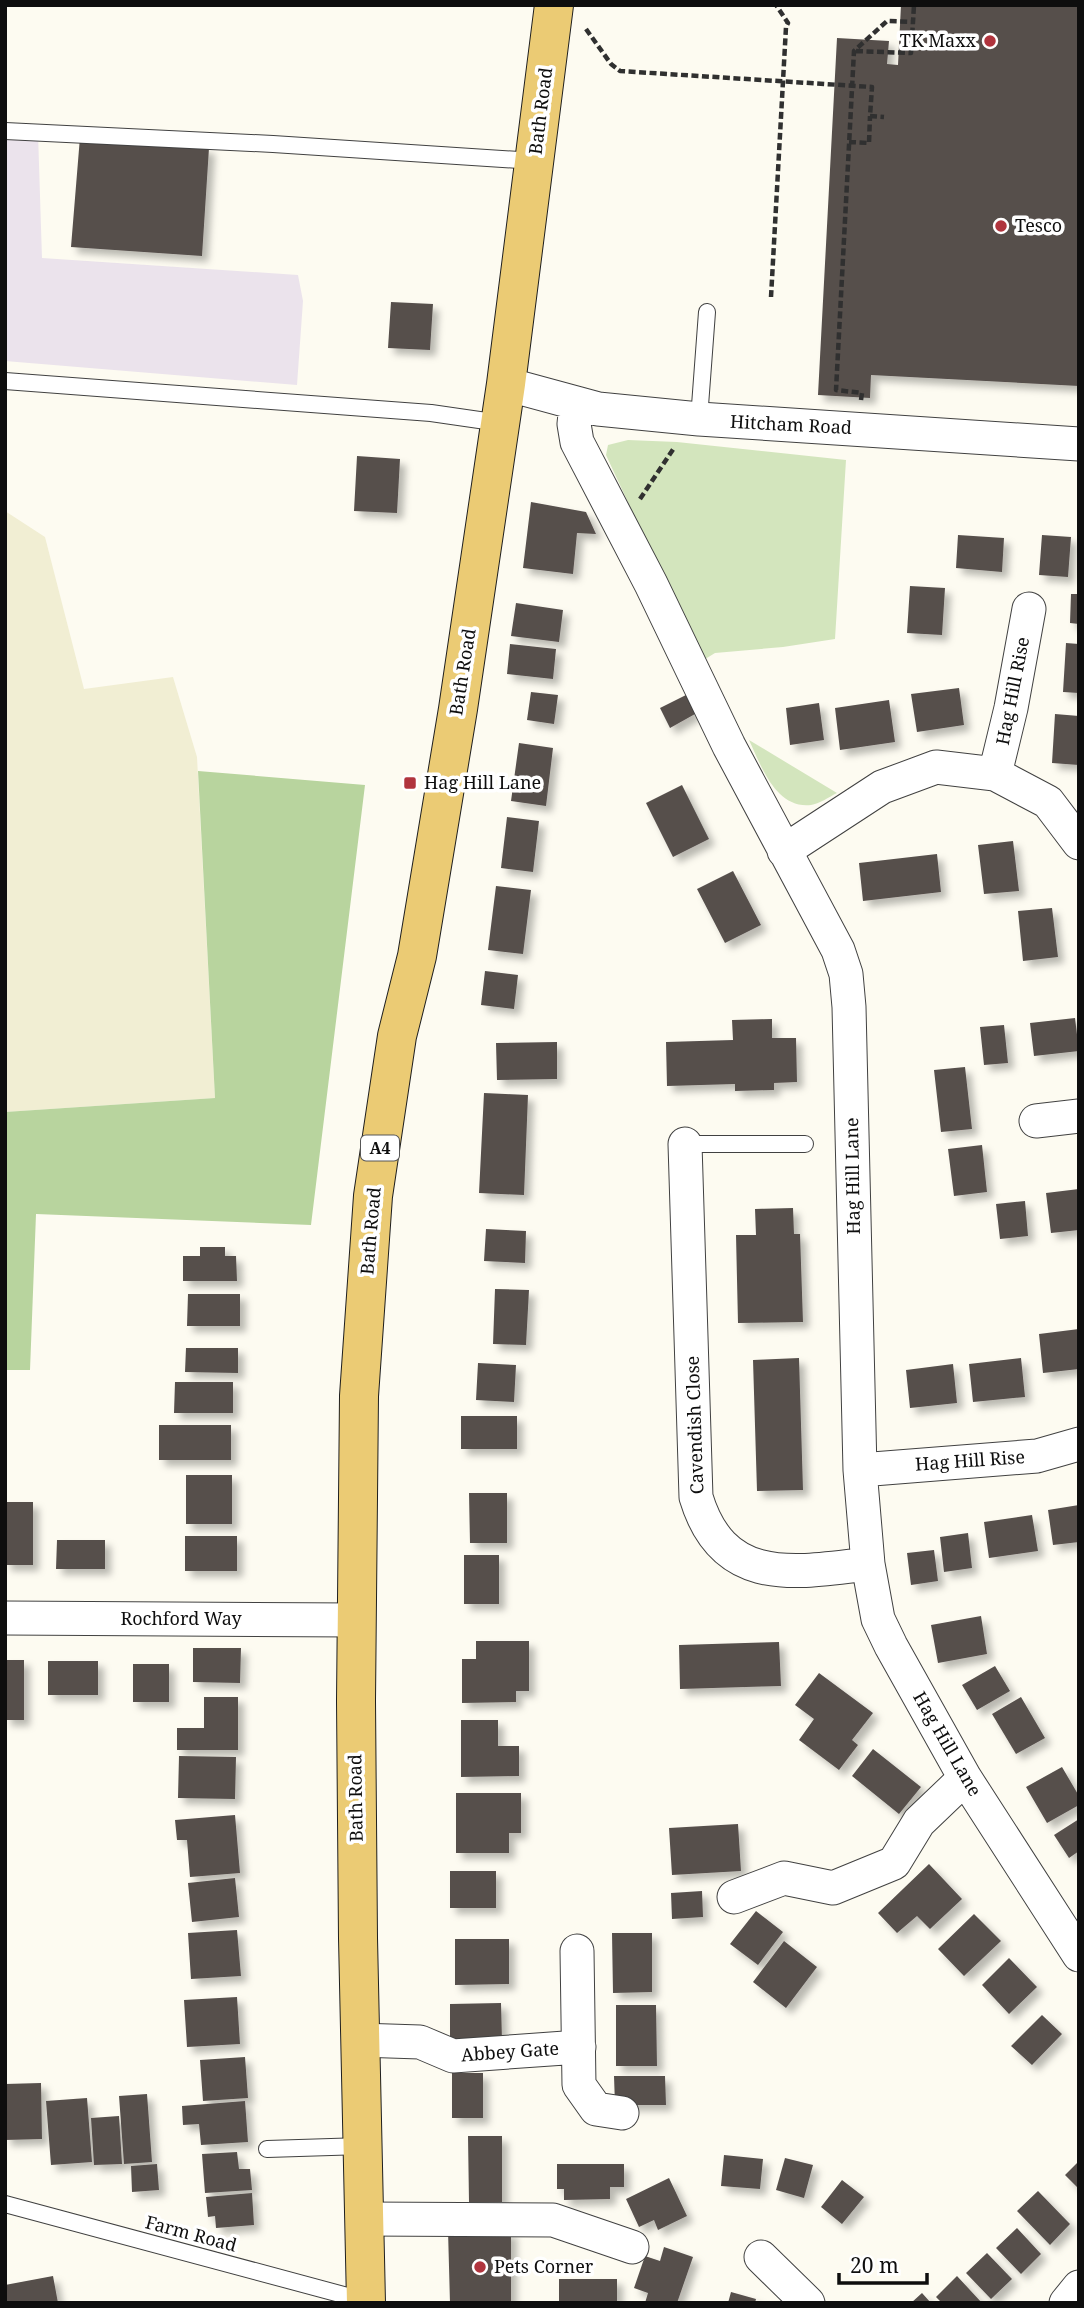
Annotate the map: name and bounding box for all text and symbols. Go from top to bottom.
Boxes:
place label: TK Maxx [900,28,977,52]
marker: TK Maxx [982,33,998,49]
street label: Bath Road [523,66,557,156]
place label: Tesco [1015,213,1062,237]
marker: Tesco [993,218,1009,234]
street label: Hitcham Road [730,409,853,439]
street label: Bath Road [443,627,481,717]
street label: Hag Hill Rise [990,635,1034,747]
place label: Hag Hill Lane [424,770,541,794]
marker: Hag Hill Lane [402,775,418,791]
street label: Hag Hill Lane [839,1117,865,1235]
road number: A4 [361,1136,399,1160]
street label: Bath Road [354,1186,386,1276]
street label: Cavendish Close [680,1355,708,1495]
street label: Hag Hill Rise [914,1444,1026,1476]
street label: Rochford Way [120,1606,242,1630]
street label: Hag Hill Lane [908,1687,988,1800]
street label: Bath Road [342,1754,368,1842]
street label: Abbey Gate [460,2036,560,2066]
street label: Farm Road [143,2209,240,2257]
scale bar [839,2242,926,2286]
text: 20 m [850,2251,899,2279]
place label: Pets Corner [494,2254,594,2278]
marker: Pets Corner [472,2259,488,2275]

